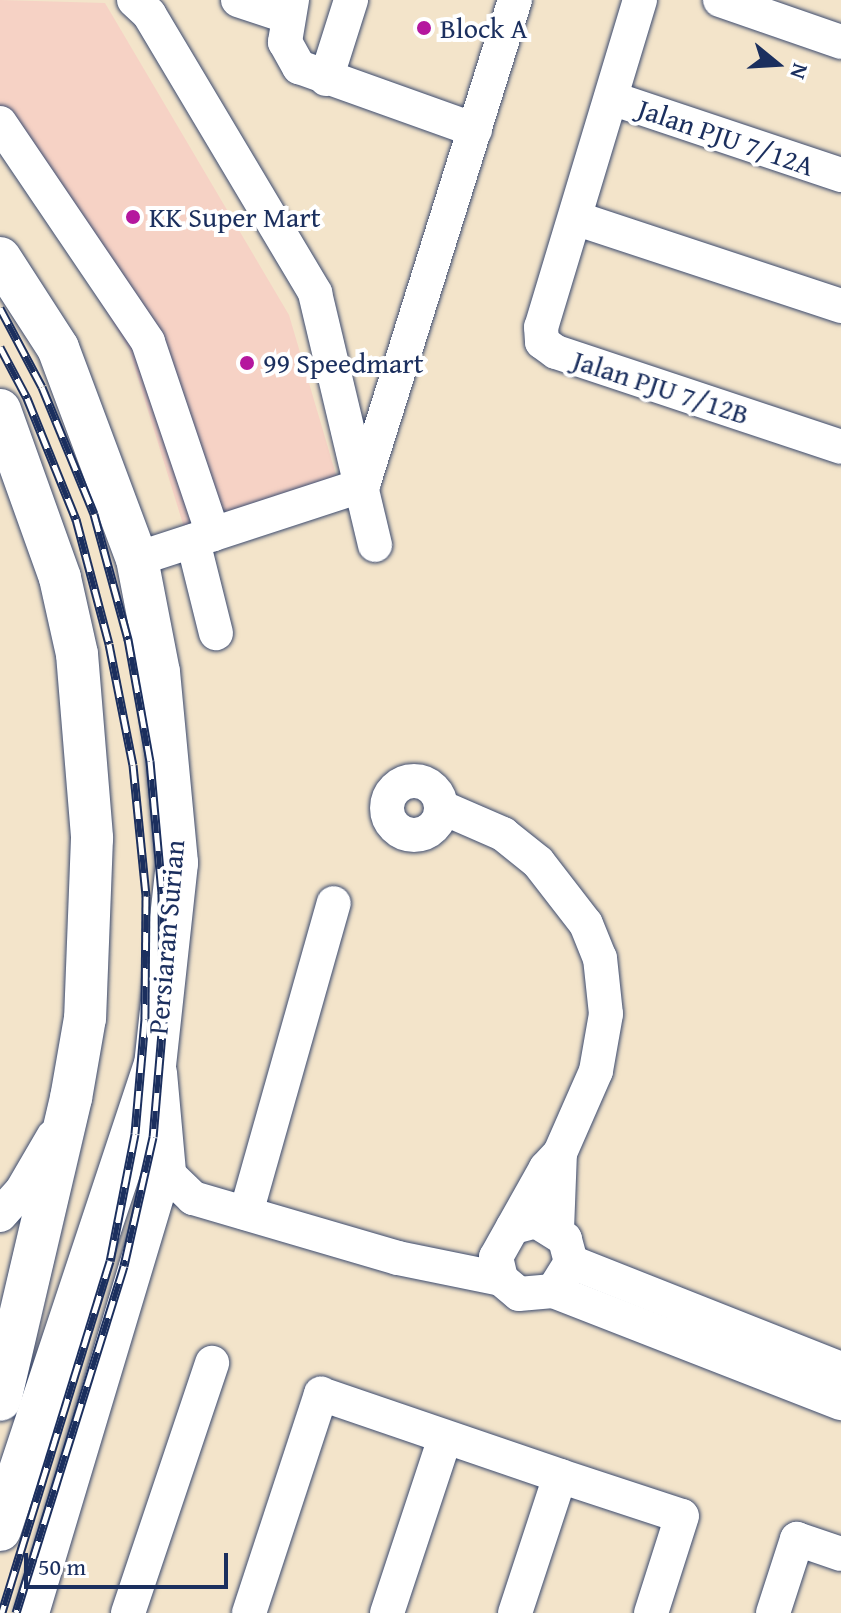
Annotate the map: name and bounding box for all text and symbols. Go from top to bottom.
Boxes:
place label: Block A [440,11,527,45]
marker: Block A [415,19,433,37]
north arrow [737,24,817,104]
text: N [782,59,817,83]
street label: Jalan PJU 7/12A [633,91,819,183]
place label: KK Super Mart [149,200,321,234]
marker: KK Super Mart [124,208,142,226]
street label: Jalan PJU 7/12B [569,343,753,431]
place label: 99 Speedmart [263,346,424,380]
marker: 99 Speedmart [238,354,256,372]
street label: Persiaran Surian [141,838,191,1036]
scale bar [28,1537,232,1587]
text: 50 m [38,1549,86,1584]

